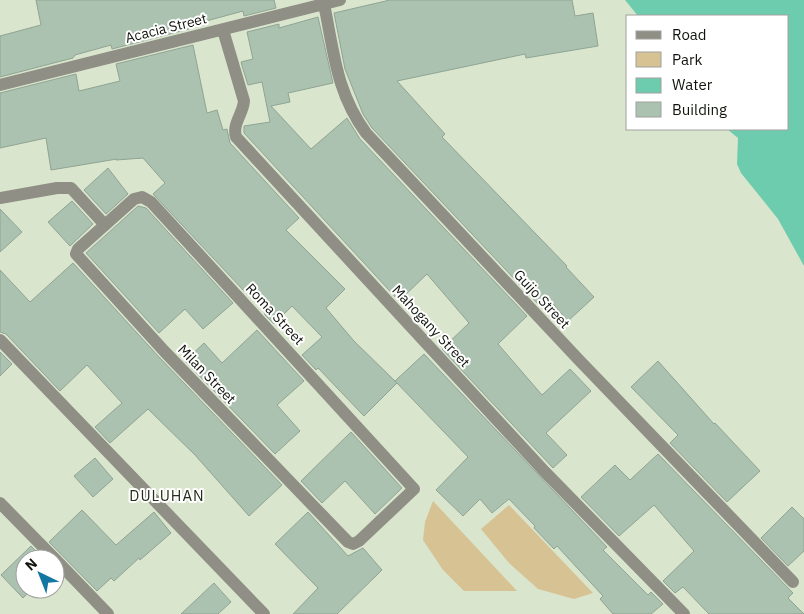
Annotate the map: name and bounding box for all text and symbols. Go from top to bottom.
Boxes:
street label: Acacia Street [123,9,209,47]
legend [626,15,789,130]
text: Road [672,25,707,44]
text: Park [672,50,702,69]
text: Water [672,75,713,94]
text: Building [672,100,727,119]
street label: Guijo Street [510,266,574,332]
street label: Roma Street [242,279,308,349]
street label: Mahogany Street [388,281,474,371]
street label: Milan Street [174,340,240,408]
district label: DULUHAN [129,486,205,505]
north arrow [15,549,65,599]
text: N [21,554,41,575]

